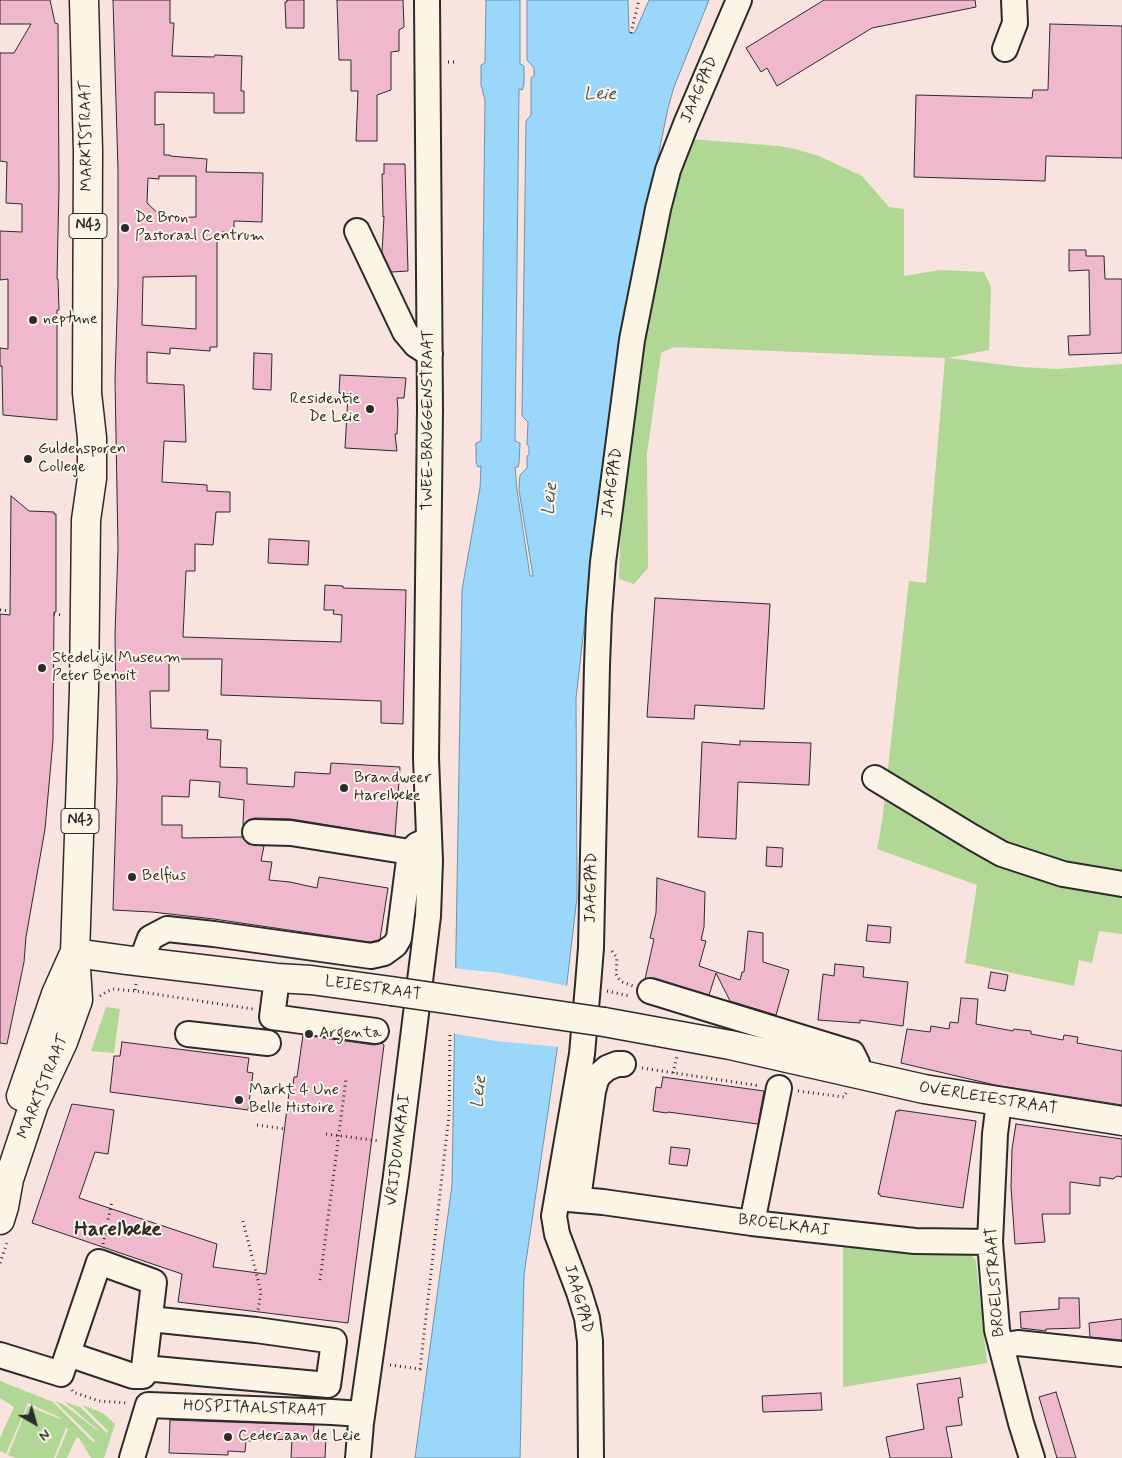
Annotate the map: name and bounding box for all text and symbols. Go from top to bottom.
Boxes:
street label: JAAGPAD [677,54,723,126]
street label: MARKTSTRAAT [76,80,98,192]
water label: Leie [584,84,616,106]
place label: De Bron Pastoraal Centrum [135,209,265,247]
road number: N43 [69,214,107,238]
marker: De Bron Pastoraal Centrum [119,222,131,234]
place label: neptune [43,310,98,330]
marker: neptune [27,314,39,326]
street label: TWEE-BRUGGENSTRAAT [419,329,439,511]
place label: Residentie De Leie [290,390,360,428]
marker: Residentie De Leie [364,403,376,415]
place label: Guldensporen College [38,440,126,478]
street label: JAAGPAD [599,447,627,519]
marker: Guldensporen College [22,453,34,465]
water label: Leie [539,482,563,516]
place label: Stedelijk Museum Peter Benoit [52,649,181,687]
marker: Stedelijk Museum Peter Benoit [36,662,48,674]
place label: Brandweer Harelbeke [354,769,432,807]
marker: Brandweer Harelbeke [338,782,350,794]
road number: N43 [61,808,99,834]
street label: JAAGPAD [582,853,602,923]
place label: Belfius [142,867,186,887]
marker: Belfius [126,871,138,883]
street label: LEIESTRAAT [324,973,422,1005]
place label: Argenta [319,1024,382,1044]
marker: Argenta [303,1028,315,1040]
street label: MARKTSTRAAT [14,1032,74,1142]
water label: Leie [468,1075,492,1109]
street label: OVERLEIESTRAAT [917,1079,1059,1119]
place label: Markt 4 Une Belle Histoire [249,1081,339,1119]
street label: VRIJDOMKAAI [383,1093,415,1207]
marker: Markt 4 Une Belle Histoire [233,1094,245,1106]
street label: BROELKAAI [737,1211,831,1241]
district label: Harelbeke [74,1218,162,1244]
street label: BROELSTRAAT [983,1226,1009,1338]
street label: JAAGPAD [559,1262,597,1336]
street label: HOSPITAALSTRAAT [183,1397,327,1421]
north arrow [10,1398,60,1448]
text: N [35,1425,53,1445]
place label: Ceder aan de Leie [238,1427,361,1447]
marker: Ceder aan de Leie [222,1431,234,1443]

